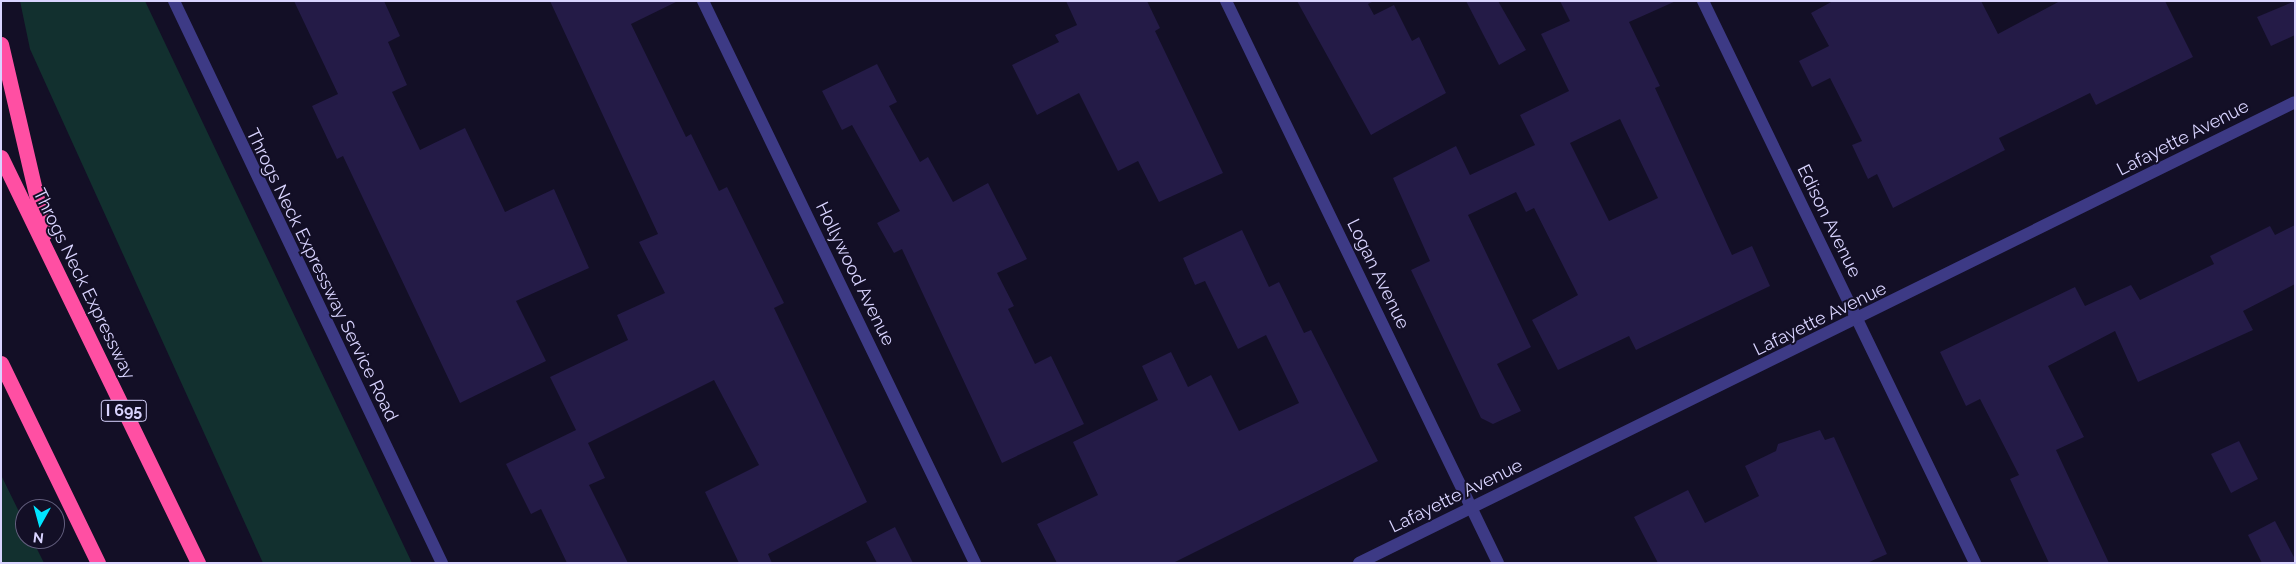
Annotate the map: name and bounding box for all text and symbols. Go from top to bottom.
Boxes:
street label: Lafayette Avenue [2113,95,2253,181]
street label: Throgs Neck Expressway Service Road [241,125,403,425]
street label: Edison Avenue [1792,161,1866,281]
street label: Throgs Neck Expressway [28,185,140,383]
street label: Hollywood Avenue [811,198,899,350]
street label: Logan Avenue [1342,215,1414,333]
street label: Lafayette Avenue [1750,277,1890,361]
road number: I 695 [100,398,148,424]
street label: Lafayette Avenue [1386,454,1526,538]
north arrow [15,499,65,549]
text: N [32,529,45,546]

